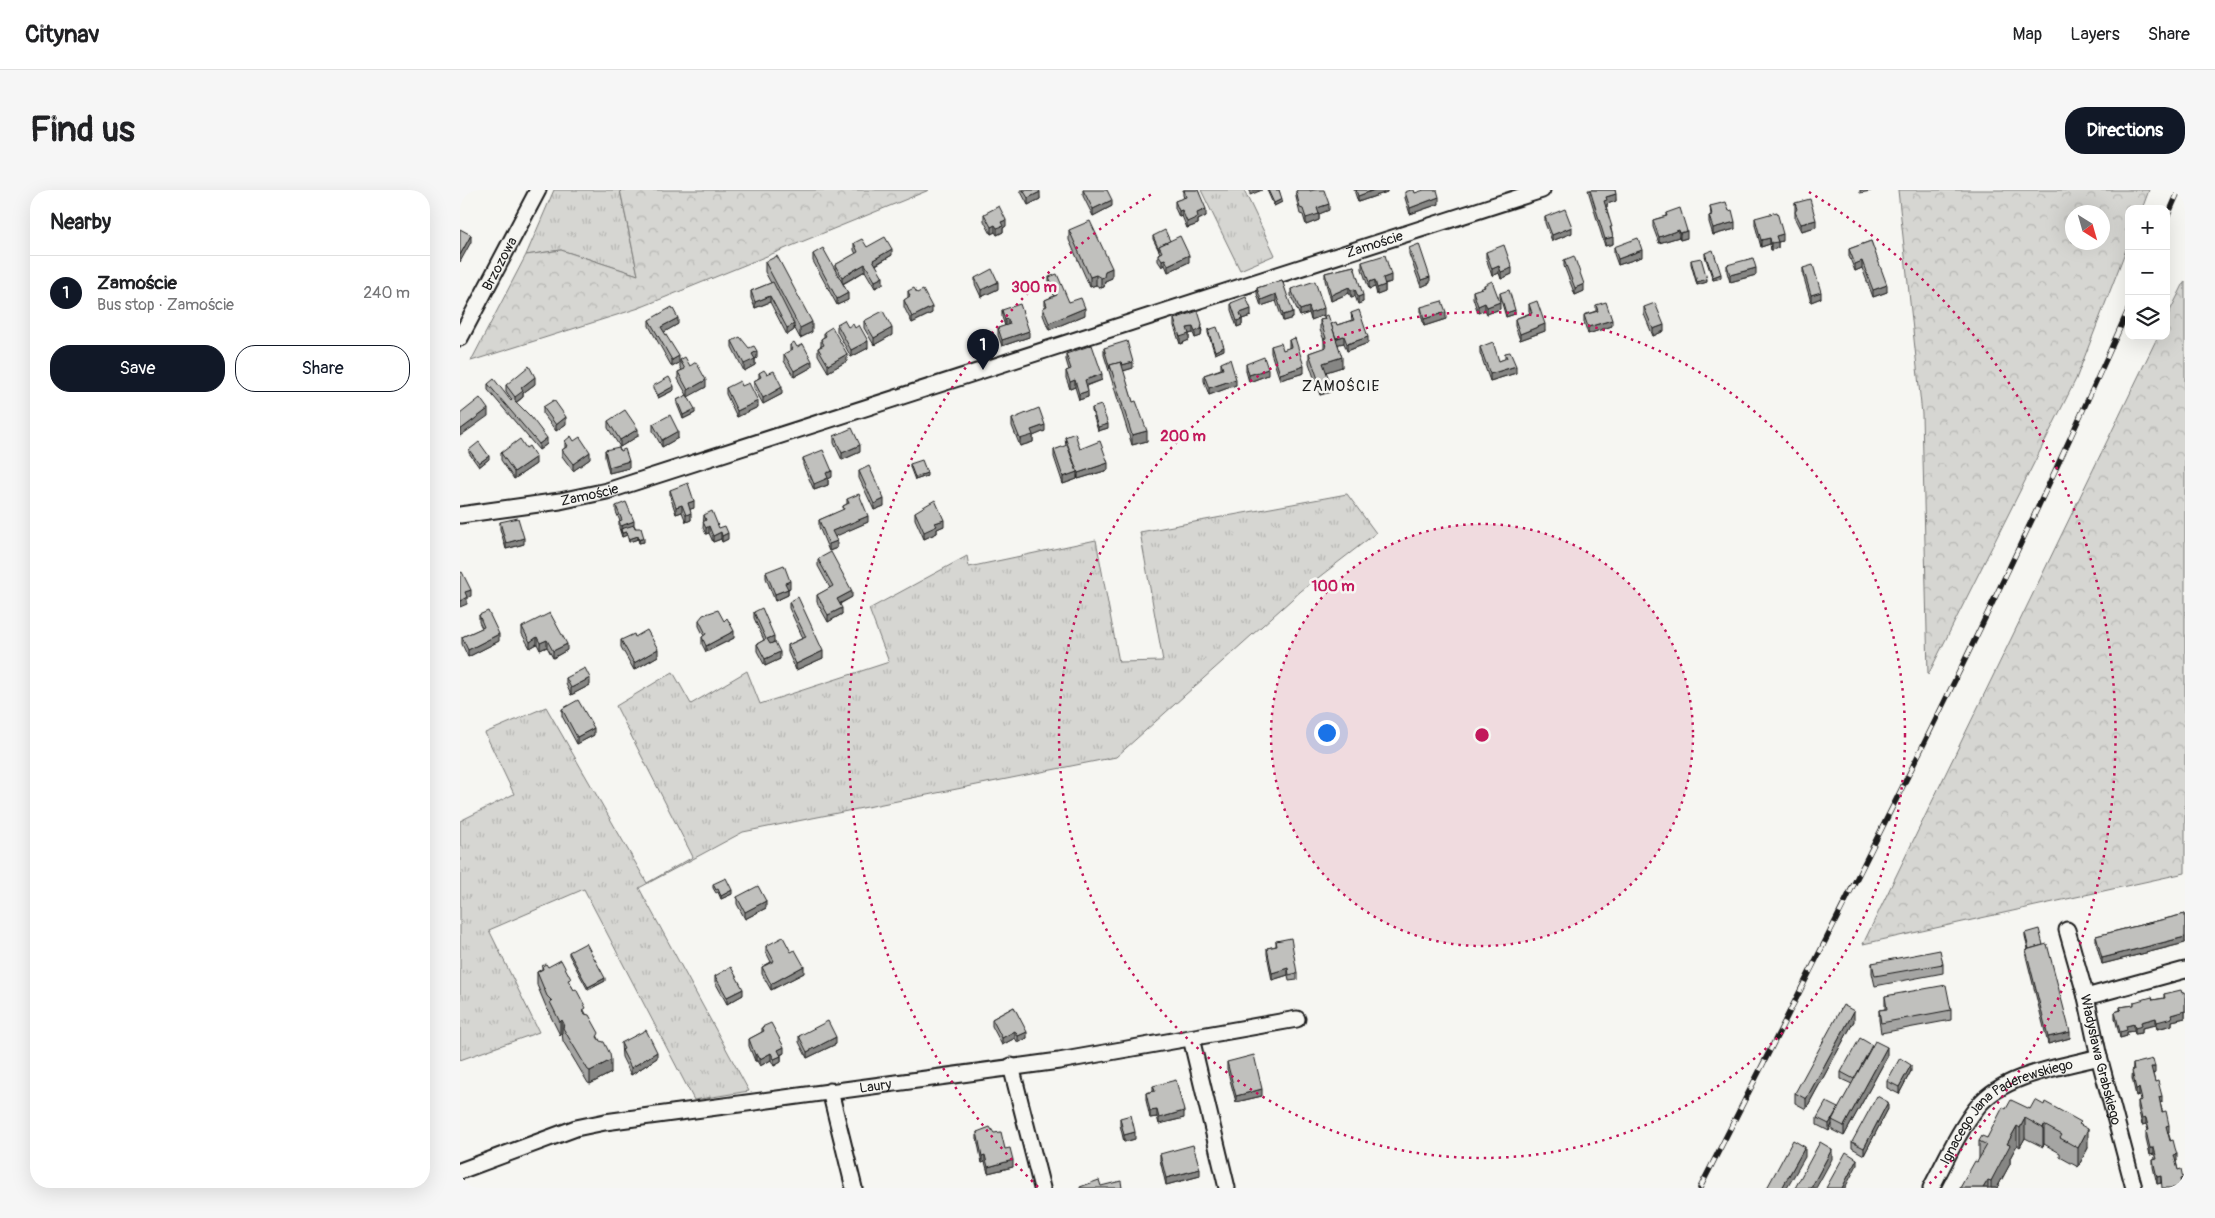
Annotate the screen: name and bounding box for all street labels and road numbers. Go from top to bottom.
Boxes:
street label: Zamoście [1344,227,1405,262]
street label: Brzozowa [478,234,521,294]
street label: Zamoście [559,480,621,510]
street label: Władysława Grabskiego [2077,993,2125,1127]
street label: Ignacego Jana Paderewskiego [1937,1055,2075,1167]
street label: Laury [858,1076,892,1097]

